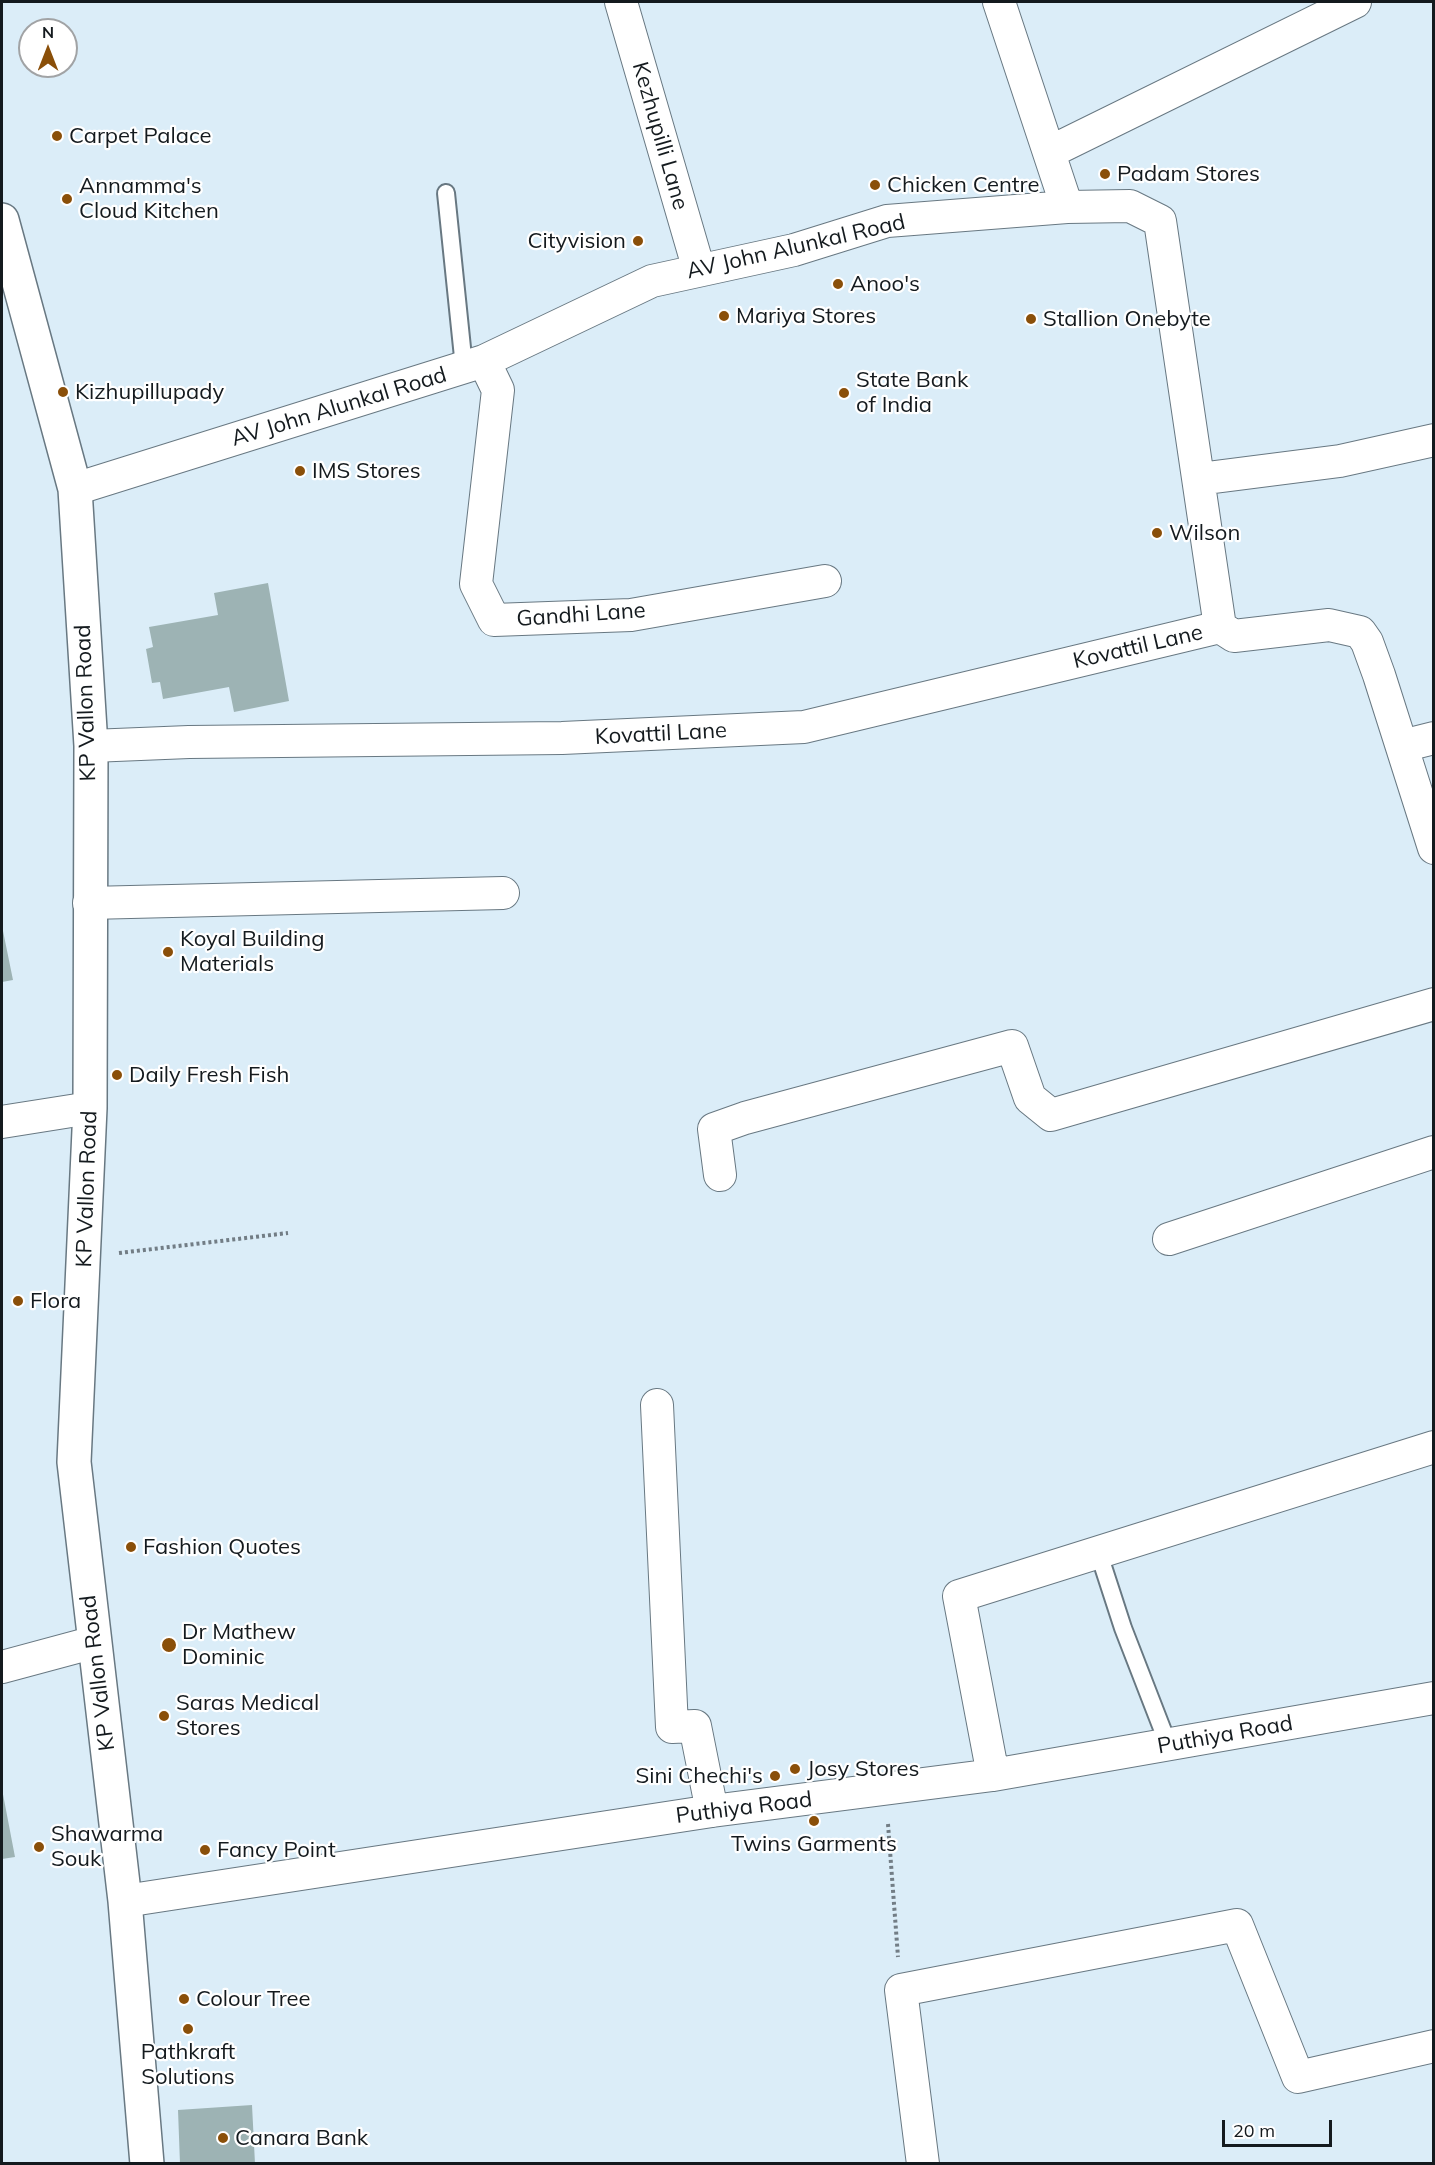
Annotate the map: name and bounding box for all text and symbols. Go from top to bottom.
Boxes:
north arrow [18,18,78,78]
text: N [42,22,54,42]
street label: Kezhupilli Lane [626,59,694,213]
place label: Carpet Palace [69,123,212,149]
marker: Carpet Palace [50,129,64,143]
place label: Padam Stores [1117,161,1260,187]
marker: Padam Stores [1098,167,1112,181]
place label: Chicken Centre [887,172,1039,198]
place label: Annamma's Cloud Kitchen [79,173,219,224]
marker: Chicken Centre [868,178,882,192]
marker: Annamma's Cloud Kitchen [60,192,74,206]
street label: AV John Alunkal Road [684,209,908,285]
place label: Cityvision [527,228,626,254]
marker: Cityvision [631,234,645,248]
place label: Anoo's [850,271,920,297]
marker: Anoo's [831,277,845,291]
place label: Mariya Stores [736,303,876,329]
place label: Stallion Onebyte [1043,306,1211,332]
marker: Mariya Stores [717,309,731,323]
marker: Stallion Onebyte [1024,312,1038,326]
street label: AV John Alunkal Road [228,362,450,452]
place label: State Bank of India [856,367,968,418]
place label: Kizhupillupady [75,379,224,405]
marker: Kizhupillupady [56,385,70,399]
marker: State Bank of India [837,386,851,400]
place label: IMS Stores [312,458,421,484]
marker: IMS Stores [293,464,307,478]
place label: Wilson [1169,520,1240,546]
marker: Wilson [1150,526,1164,540]
street label: Gandhi Lane [516,597,646,633]
street label: Kovattil Lane [1071,619,1205,675]
street label: KP Vallon Road [70,624,102,782]
street label: Kovattil Lane [594,717,728,751]
place label: Koyal Building Materials [180,926,324,978]
marker: Koyal Building Materials [161,945,175,959]
place label: Daily Fresh Fish [129,1062,289,1088]
marker: Daily Fresh Fish [110,1068,124,1082]
street label: KP Vallon Road [71,1110,103,1268]
place label: Flora [30,1288,81,1314]
marker: Flora [11,1294,25,1308]
place label: Fashion Quotes [143,1534,301,1560]
marker: Fashion Quotes [124,1540,138,1554]
street label: KP Vallon Road [75,1594,121,1752]
place label: Dr Mathew Dominic [182,1619,296,1670]
marker: Dr Mathew Dominic [160,1636,178,1654]
place label: Saras Medical Stores [176,1690,319,1742]
marker: Saras Medical Stores [157,1709,171,1723]
street label: Puthiya Road [1155,1710,1295,1760]
place label: Josy Stores [807,1756,919,1782]
marker: Josy Stores [788,1762,802,1776]
place label: Sini Chechi's [635,1763,763,1789]
marker: Sini Chechi's [768,1769,782,1783]
street label: Puthiya Road [674,1787,814,1829]
marker: Twins Garments [807,1814,821,1828]
place label: Shawarma Souk [51,1821,163,1873]
place label: Twins Garments [731,1831,897,1857]
place label: Fancy Point [217,1837,336,1863]
marker: Shawarma Souk [32,1840,46,1854]
marker: Fancy Point [198,1843,212,1857]
place label: Colour Tree [196,1986,310,2012]
marker: Colour Tree [177,1992,191,2006]
marker: Pathkraft Solutions [181,2022,195,2036]
place label: Pathkraft Solutions [141,2039,235,2090]
scale bar [1225,2108,1334,2146]
text: 20 m [1233,2119,1275,2142]
place label: Canara Bank [235,2125,368,2151]
marker: Canara Bank [216,2131,230,2145]

